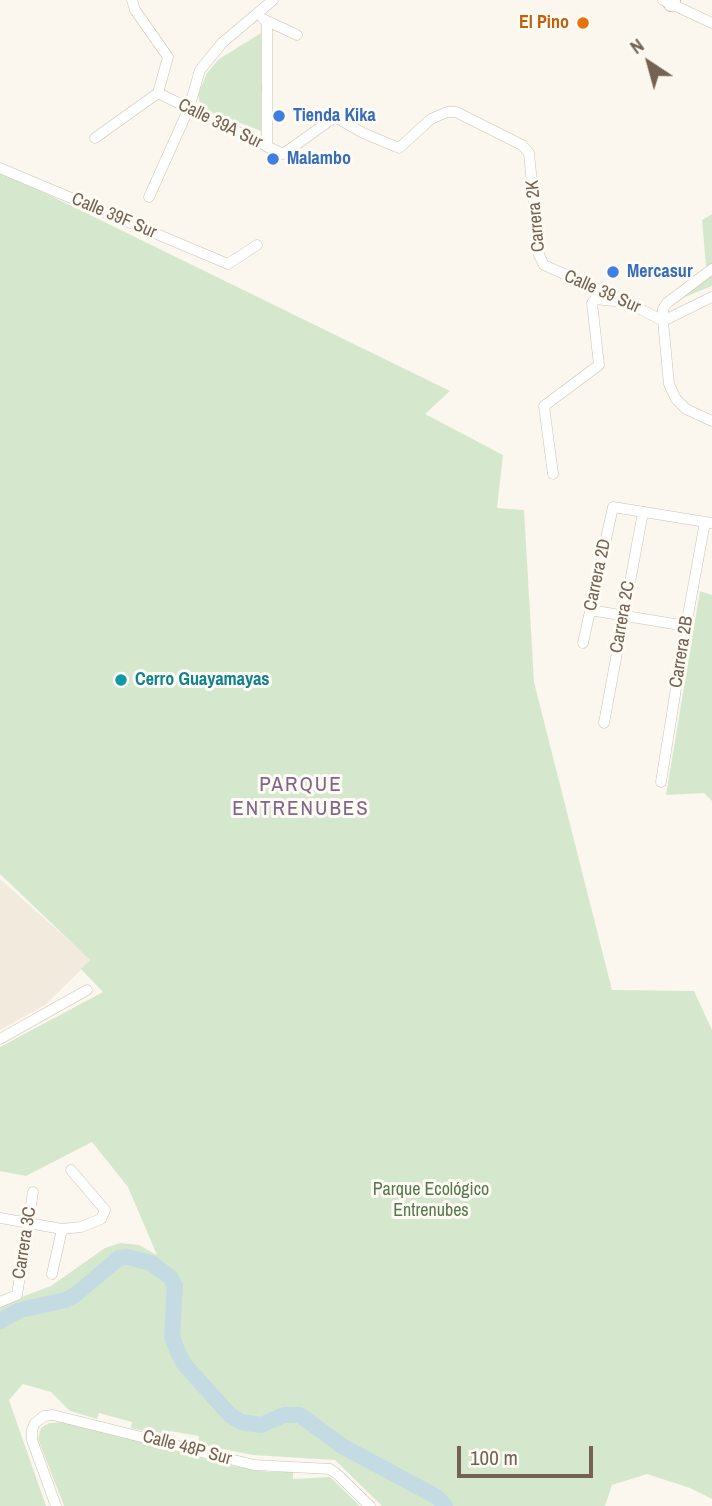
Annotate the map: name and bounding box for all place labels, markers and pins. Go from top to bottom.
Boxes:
place label: El Pino [519,12,569,34]
marker: El Pino [575,15,591,31]
place label: Tienda Kika [293,105,376,127]
marker: Tienda Kika [271,108,287,124]
place label: Malambo [287,148,351,170]
marker: Malambo [265,151,281,167]
place label: Mercasur [627,261,693,283]
marker: Mercasur [605,264,621,280]
place label: Cerro Guayamayas [135,669,270,691]
marker: Cerro Guayamayas [113,672,129,688]

